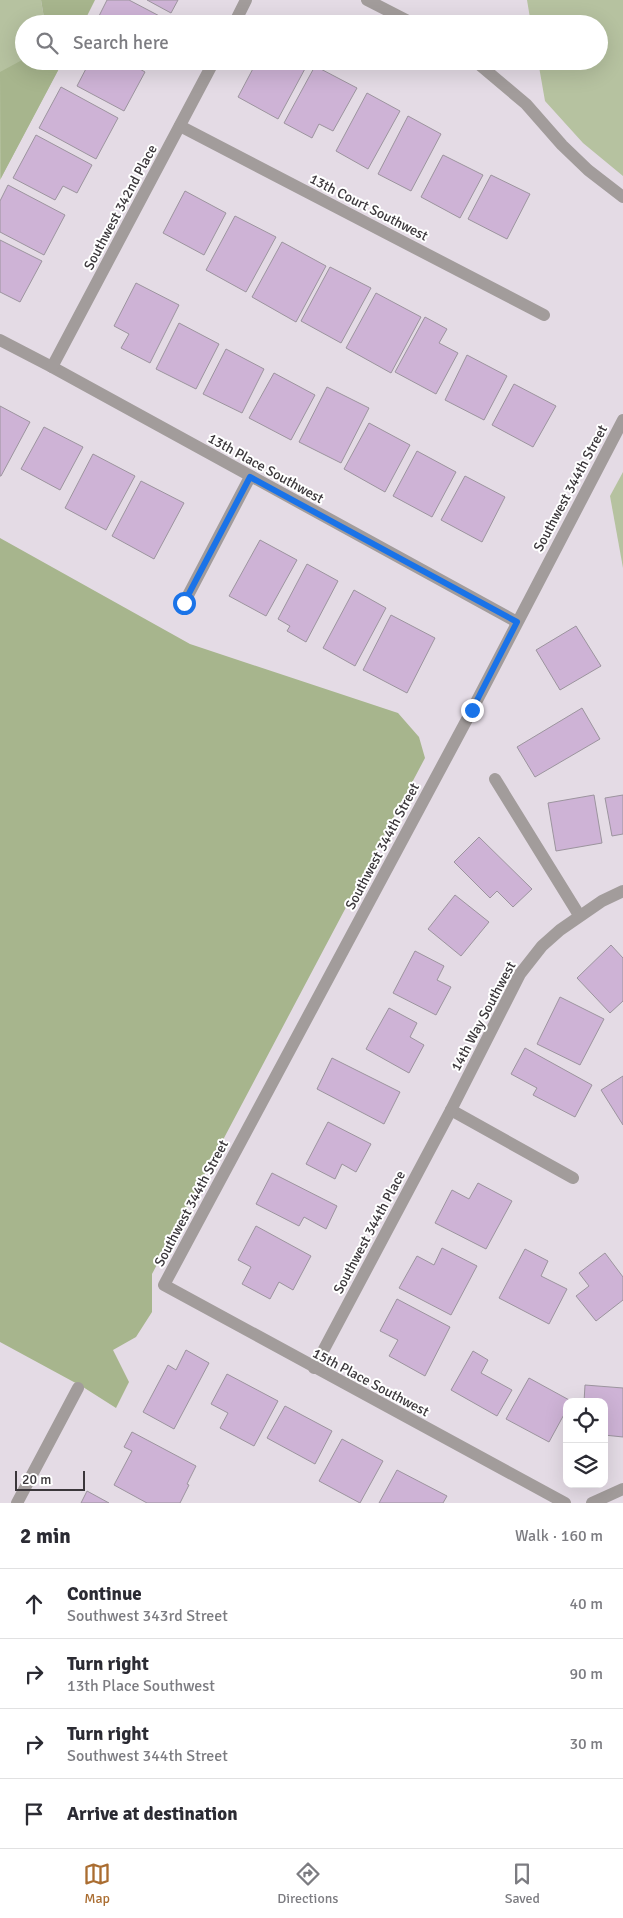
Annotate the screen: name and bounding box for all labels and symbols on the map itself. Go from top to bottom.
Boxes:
street label: Southwest 342nd Place [80,142,161,273]
street label: 13th Court Southwest [307,170,431,245]
street label: Southwest 344th Street [530,422,611,554]
street label: 13th Place Southwest [205,430,327,507]
route start [173,592,196,615]
route end [461,699,484,722]
street label: Southwest 344th Street [342,780,423,912]
street label: 14th Way Southwest [447,958,520,1074]
street label: Southwest 344th Street [151,1137,232,1269]
street label: Southwest 344th Place [330,1168,409,1297]
street label: 15th Place Southwest [310,1345,432,1420]
scale bar [15,1468,85,1491]

